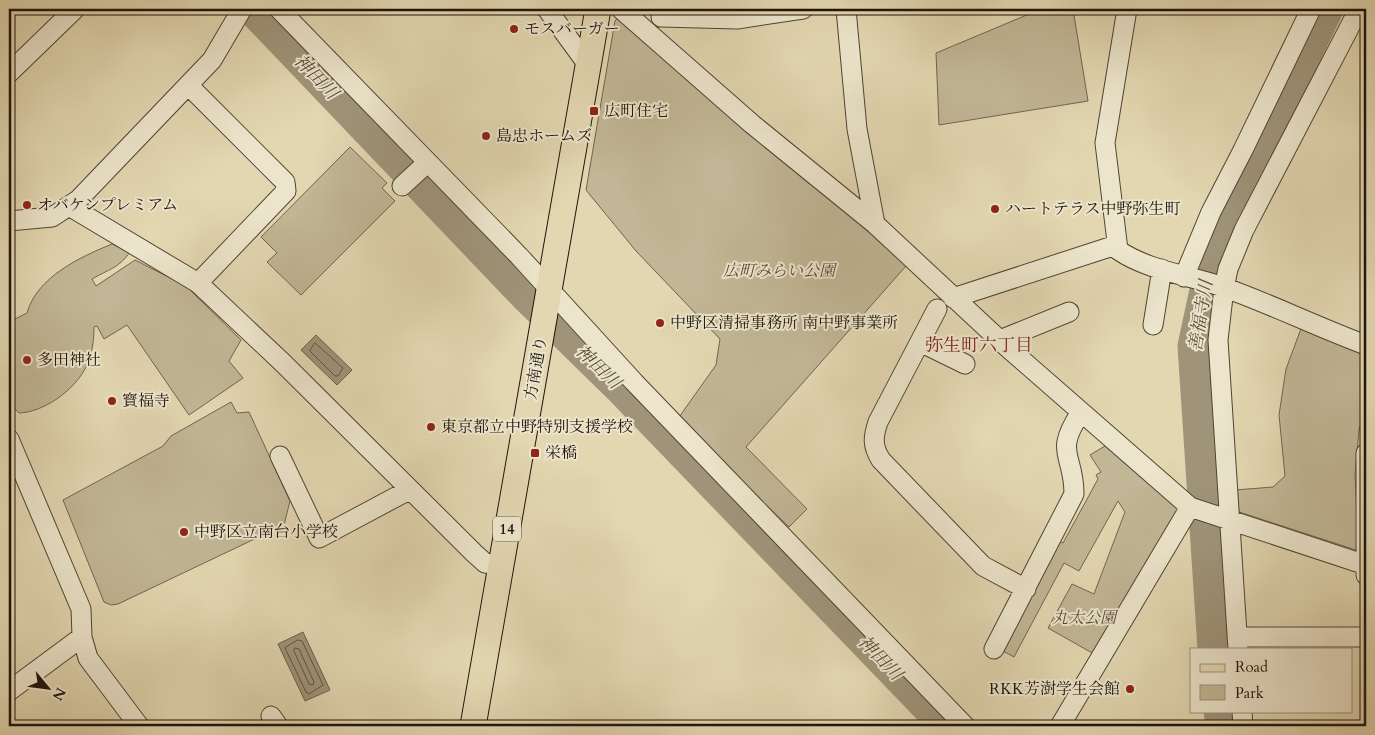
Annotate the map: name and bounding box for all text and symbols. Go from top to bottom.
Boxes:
place label: モスバーガー [524,18,620,40]
marker: モスバーガー [508,23,520,35]
water label: 神田川 [288,49,345,107]
place label: 広町住宅 [604,100,668,122]
marker: 広町住宅 [588,105,600,117]
place label: 島忠ホームズ [496,125,592,147]
marker: 島忠ホームズ [480,130,492,142]
place label: オバケンプレミアム [37,194,178,216]
place label: ハートテラス中野弥生町 [1005,198,1181,220]
marker: オバケンプレミアム [21,199,33,211]
marker: ハートテラス中野弥生町 [989,203,1001,215]
park label: 広町みらい公園 [723,260,838,282]
water label: 善福寺川 [1183,277,1219,354]
place label: 中野区清掃事務所 南中野事業所 [670,312,898,334]
marker: 中野区清掃事務所 南中野事業所 [654,317,666,329]
district label: 弥生町六丁目 [925,333,1033,358]
street label: 方南通り [520,335,552,401]
water label: 神田川 [570,339,628,396]
place label: 多田神社 [37,349,101,371]
marker: 多田神社 [21,354,33,366]
place label: 寳福寺 [122,390,170,412]
marker: 寳福寺 [106,395,118,407]
place label: 東京都立中野特別支援学校 [441,416,633,438]
marker: 東京都立中野特別支援学校 [425,421,437,433]
place label: 栄橋 [545,442,577,464]
marker: 栄橋 [529,447,541,459]
road number: 14 [493,516,521,542]
place label: 中野区立南台小学校 [194,521,338,543]
marker: 中野区立南台小学校 [178,526,190,538]
park label: 丸太公園 [1052,607,1119,629]
water label: 神田川 [852,630,909,688]
legend [1190,648,1352,712]
text: Road [1235,657,1268,677]
north arrow [22,662,72,712]
place label: RKK芳澍学生会館 [989,678,1120,700]
marker: RKK芳澍学生会館 [1124,683,1136,695]
text: Park [1235,683,1264,703]
text: N [48,684,70,704]

